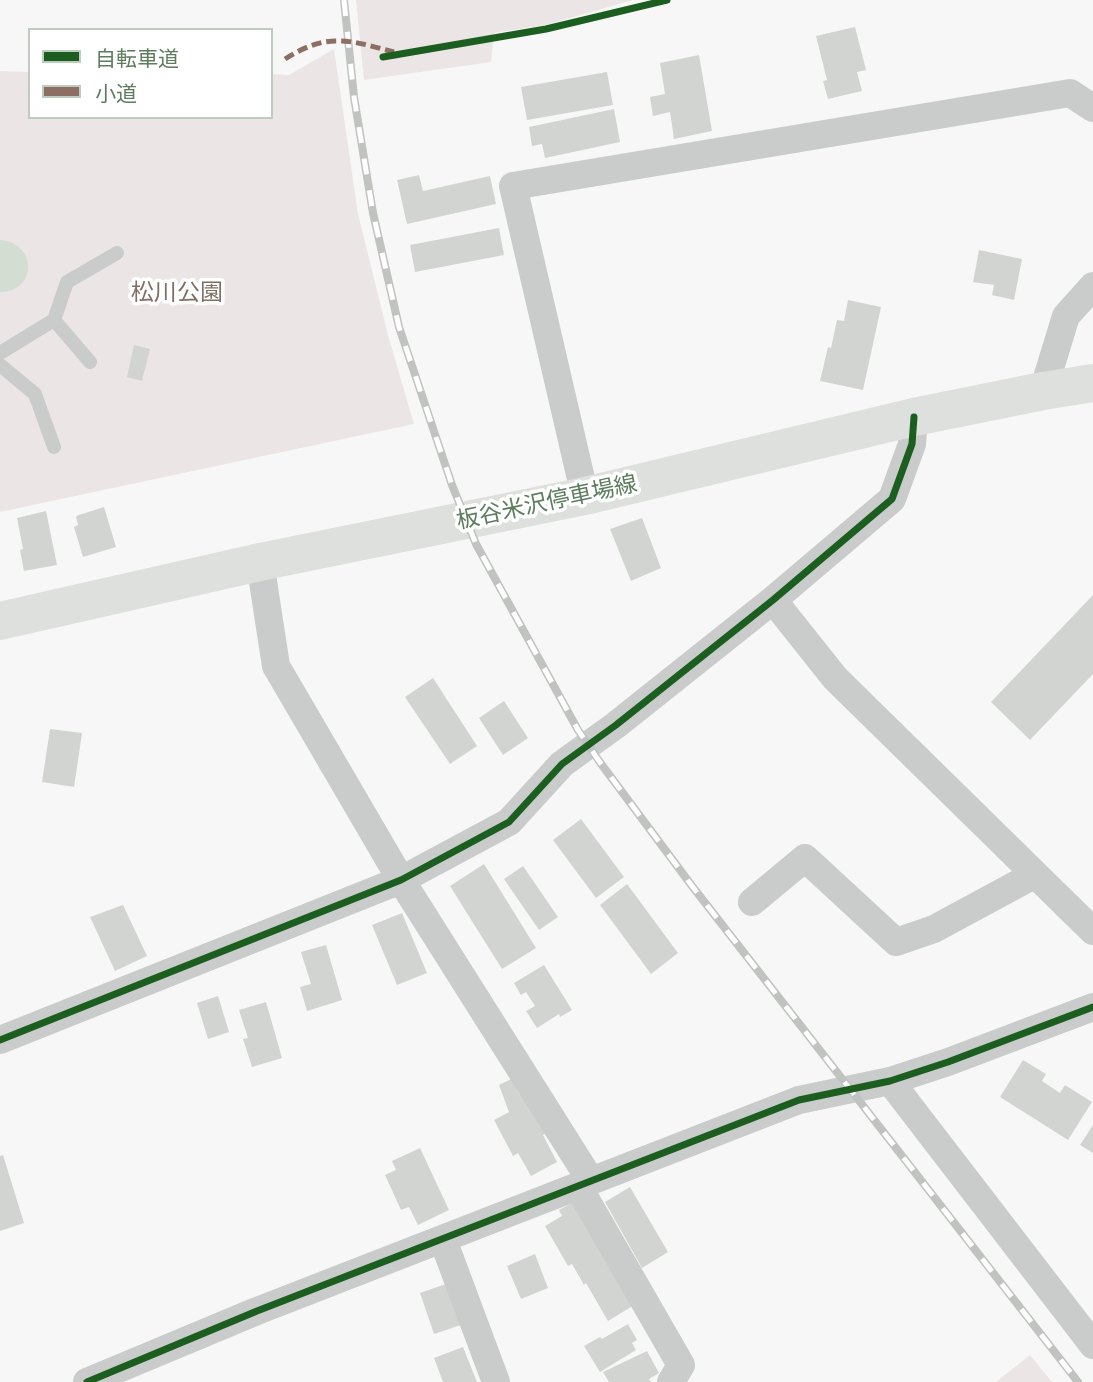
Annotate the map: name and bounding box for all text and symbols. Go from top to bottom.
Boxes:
legend [28,28,273,119]
text: 自転車道 [95,44,179,72]
text: 小道 [95,79,137,107]
park label: 松川公園 [131,280,223,308]
street label: 板谷米沢停車場線 [454,470,640,536]

